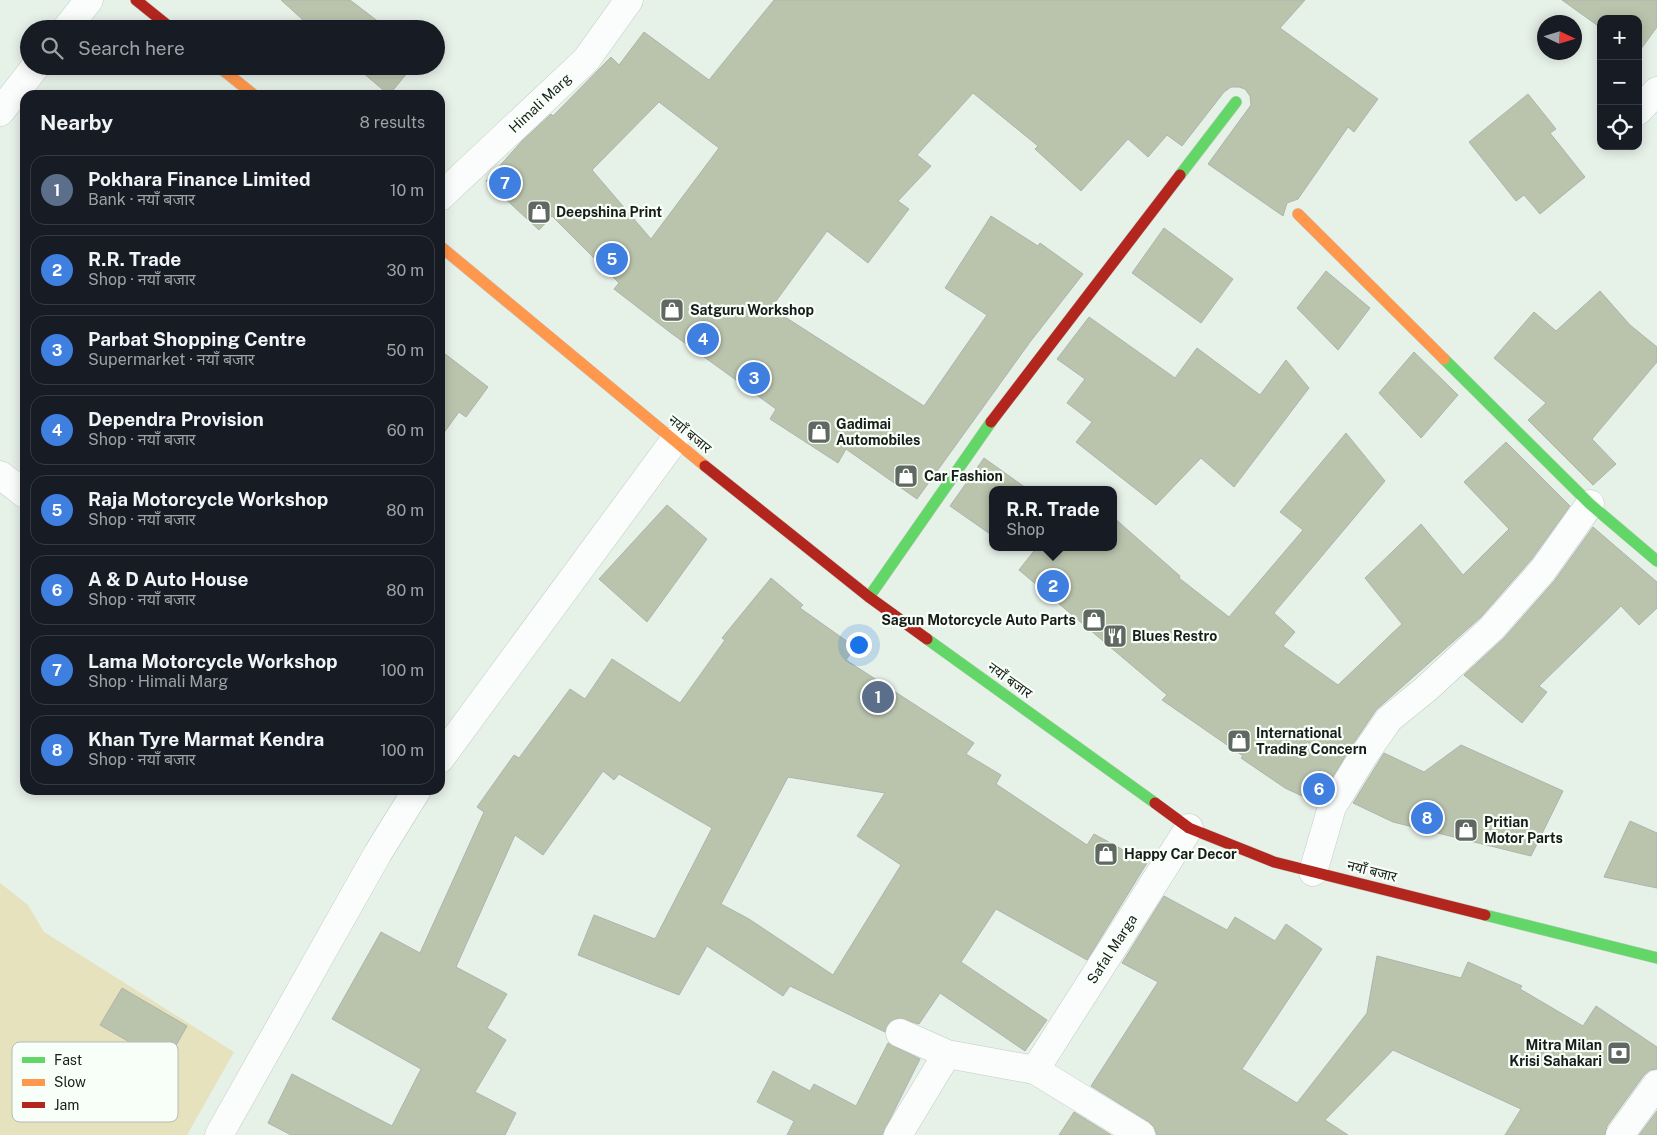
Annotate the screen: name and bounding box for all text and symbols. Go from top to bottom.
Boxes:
north arrow [1537,15,1582,60]
map controls [1597,15,1642,150]
button: + [1597,15,1642,60]
search box [20,20,445,75]
icon: search [38,34,66,62]
text: Search here [78,37,185,59]
button: − [1597,60,1642,105]
street label: Himali Marg [506,70,575,136]
button: locate [1597,105,1642,150]
text: Nearby [40,110,113,135]
text: 8 results [360,113,425,132]
pin: 7 [489,164,521,202]
text: Pokhara Finance Limited [88,168,311,190]
text: 1 [54,181,60,200]
text: 10 m [390,181,424,200]
text: Bank · नयाँ बजार [88,190,195,209]
shop icon: Deepshina Print [526,199,552,225]
place label: Deepshina Print [556,204,662,220]
pin: 5 [596,240,628,278]
text: R.R. Trade [88,248,181,270]
text: 2 [52,261,62,280]
text: 30 m [387,261,424,280]
text: Shop · नयाँ बजार [88,270,196,289]
shop icon: Satguru Workshop [659,297,685,323]
place label: Satguru Workshop [690,302,814,318]
pin: 4 [687,320,719,358]
text: Parbat Shopping Centre [88,328,306,350]
text: 3 [52,341,62,360]
text: 50 m [386,341,424,360]
text: Supermarket · नयाँ बजार [88,350,255,369]
pin: 3 [738,359,770,397]
text: Dependra Provision [88,408,264,430]
street label: नयाँ बजार [665,411,716,456]
place label: Gadimai Automobiles [836,416,921,448]
shop icon: Gadimai Automobiles [806,419,832,445]
text: 4 [52,421,62,440]
text: 60 m [387,421,424,440]
text: Shop · नयाँ बजार [88,430,196,449]
shop icon: Car Fashion [893,463,919,489]
place label: Car Fashion [924,468,1003,484]
popup [989,486,1117,551]
text: Raja Motorcycle Workshop [88,488,328,510]
text: R.R. Trade [1006,498,1100,520]
text: 5 [52,501,62,520]
text: 80 m [386,501,424,520]
text: Shop · नयाँ बजार [88,510,196,529]
text: Shop [1006,520,1045,539]
pin: 2 [1037,567,1069,605]
text: A & D Auto House [88,568,248,590]
text: 6 [52,581,62,600]
text: 80 m [386,581,424,600]
text: Shop · नयाँ बजार [88,590,196,609]
shop icon: Sagun Motorcycle Auto Parts [1081,607,1107,633]
place label: Sagun Motorcycle Auto Parts [881,612,1076,628]
restaurant icon: Blues Restro [1102,623,1128,649]
place label: Blues Restro [1132,628,1217,644]
your location [846,632,872,658]
text: Lama Motorcycle Workshop [88,650,338,672]
street label: नयाँ बजार [985,658,1036,702]
text: 7 [52,661,62,680]
text: 100 m [380,661,424,680]
text: Shop · Himali Marg [88,672,228,691]
pin: 1 [862,678,894,716]
place label: International Trading Concern [1256,725,1367,757]
text: Khan Tyre Marmat Kendra [88,728,324,750]
shop icon: International Trading Concern [1226,728,1252,754]
text: 8 [52,741,62,760]
text: 100 m [380,741,424,760]
text: Shop · नयाँ बजार [88,750,196,769]
pin: 6 [1303,770,1335,808]
pin: 8 [1411,799,1443,837]
place label: Pritian Motor Parts [1484,814,1563,846]
shop icon: Pritian Motor Parts [1453,817,1479,843]
shop icon: Happy Car Decor [1093,841,1119,867]
place label: Happy Car Decor [1124,846,1237,862]
street label: नयाँ बजार [1345,856,1399,885]
street label: Safal Marga [1084,911,1140,987]
place label: Mitra Milan Krisi Sahakari [1509,1037,1602,1069]
bank icon: Mitra Milan Krisi Sahakari [1606,1040,1632,1066]
legend [12,1042,178,1122]
text: Fast [54,1052,82,1068]
text: Slow [54,1074,86,1090]
text: Jam [54,1097,79,1113]

